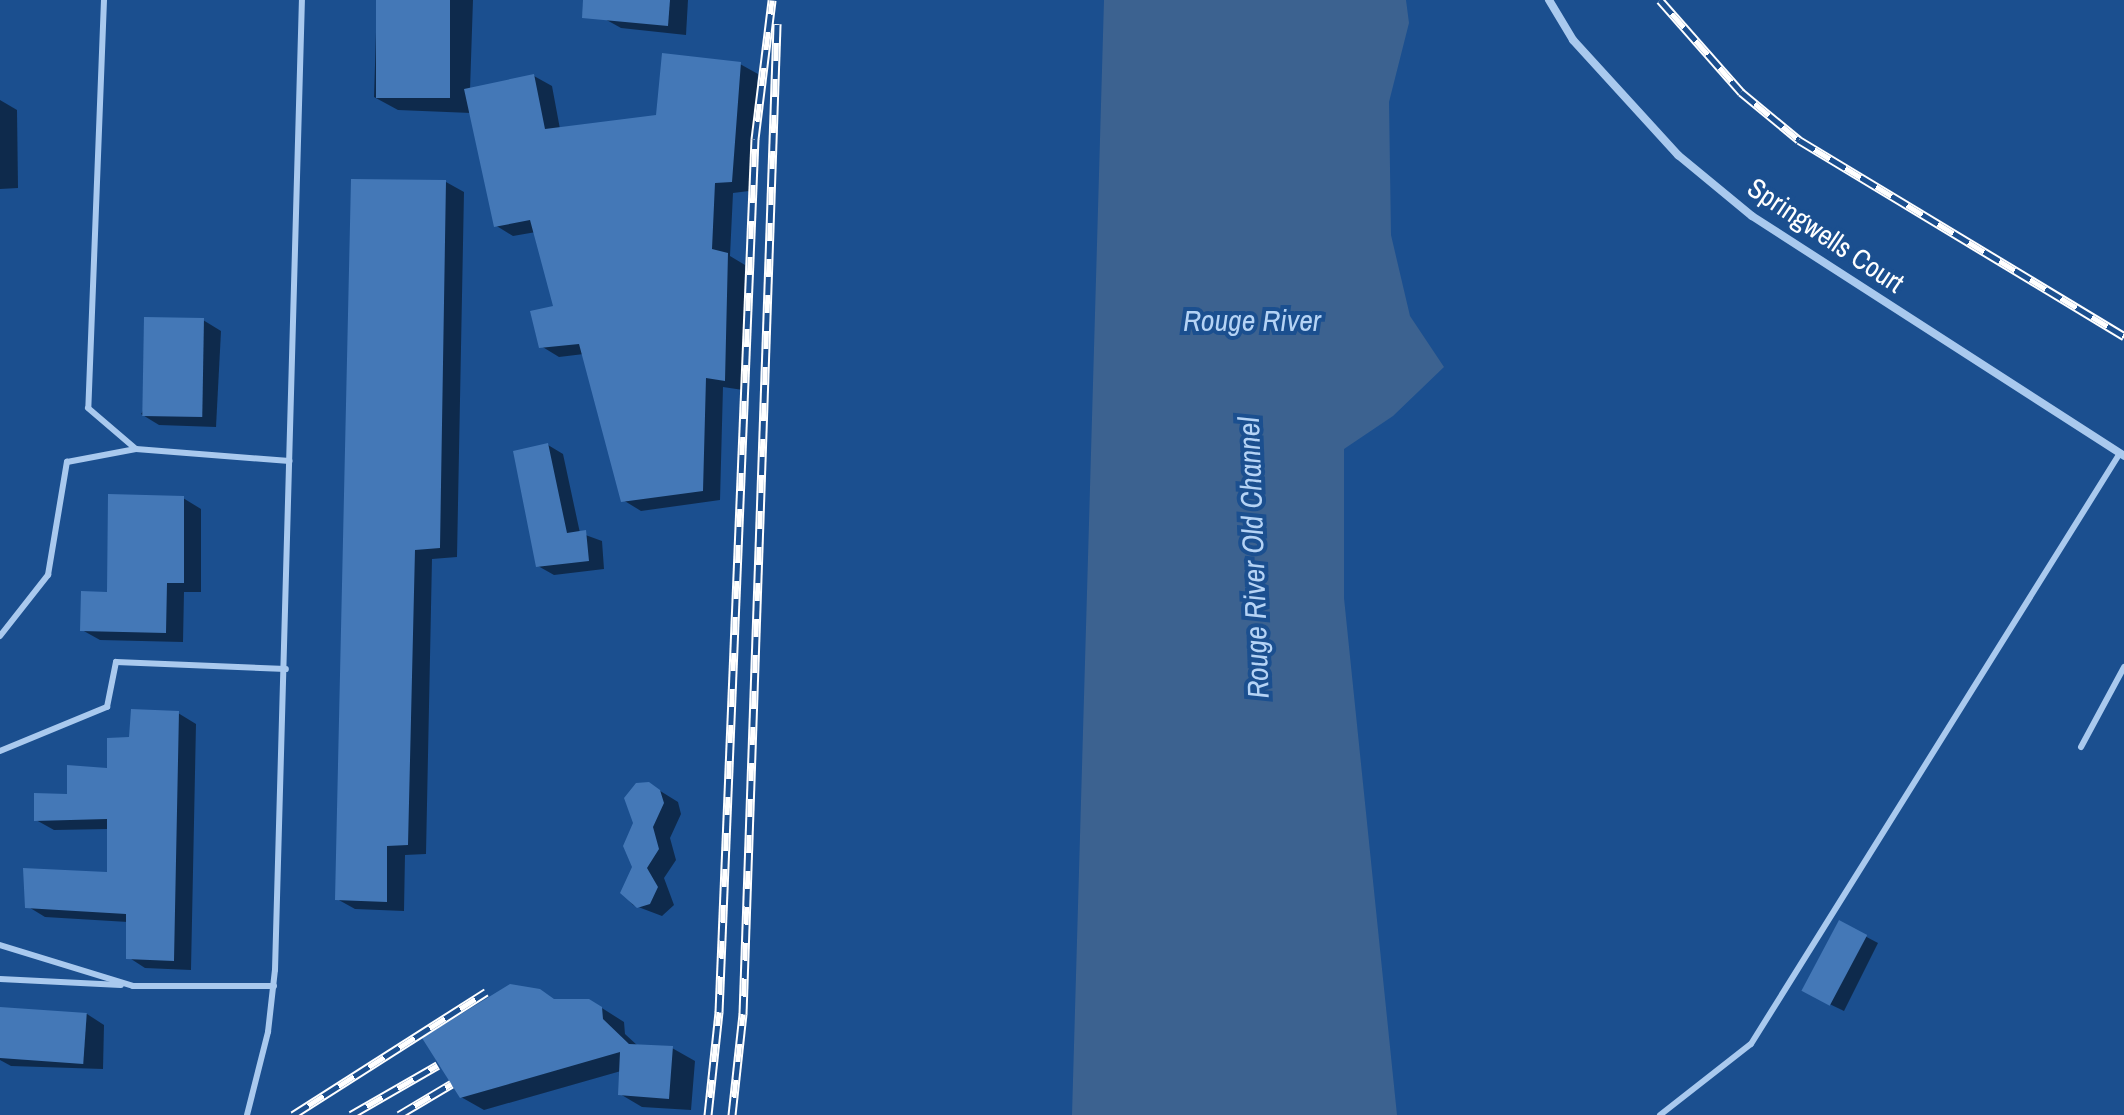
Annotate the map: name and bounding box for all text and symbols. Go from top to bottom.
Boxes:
street label: Springwells Court [1741,170,1911,300]
water label: Rouge River [1183,302,1321,338]
water label: Rouge River Old Channel [1230,417,1276,699]

